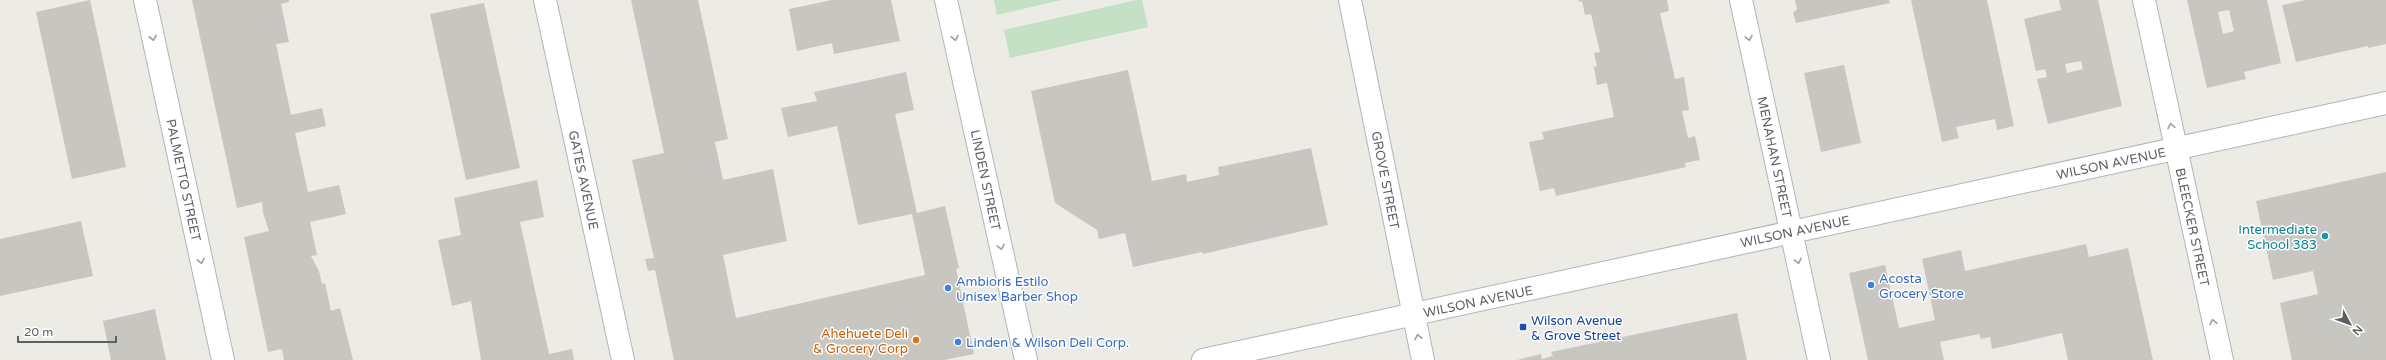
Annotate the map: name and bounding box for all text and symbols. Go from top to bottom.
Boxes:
one-way arrow [149,35,157,41]
one-way arrow [950,35,958,41]
one-way arrow [1745,35,1753,41]
street label: MENAHAN STREET [1753,95,1795,219]
street label: PALMETTO STREET [162,117,204,243]
one-way arrow [2167,123,2175,130]
street label: LINDEN STREET [967,128,1004,232]
street label: GATES AVENUE [565,129,601,231]
street label: GROVE STREET [1368,130,1402,231]
street label: WILSON AVENUE [2055,145,2168,183]
street label: BLEECKER STREET [2172,166,2212,288]
street label: WILSON AVENUE [1739,213,1852,251]
place label: Intermediate School 383 [2238,222,2317,253]
marker: Intermediate School 383 [2320,231,2330,241]
one-way arrow [996,244,1004,250]
one-way arrow [197,258,205,264]
one-way arrow [1793,258,1801,264]
place label: Acosta Grocery Store [1879,271,1964,302]
place label: Ambioris Estilo Unisex Barber Shop [956,274,1078,305]
marker: Acosta Grocery Store [1866,280,1876,290]
marker: Ambioris Estilo Unisex Barber Shop [943,283,953,293]
street label: WILSON AVENUE [1422,283,1535,321]
north arrow [2330,304,2370,344]
place label: Wilson Avenue & Grove Street [1531,313,1622,344]
scale bar [18,318,116,344]
one-way arrow [2210,319,2218,325]
marker: Wilson Avenue & Grove Street [1518,322,1528,332]
text: N [2349,323,2365,338]
text: 20 m [24,325,53,339]
place label: Ahehuete Deli & Grocery Corp [813,326,908,357]
one-way arrow [1415,334,1423,341]
marker: Ahehuete Deli & Grocery Corp [911,335,921,345]
place label: Linden & Wilson Deli Corp. [966,335,1129,351]
marker: Linden & Wilson Deli Corp. [953,337,963,347]

